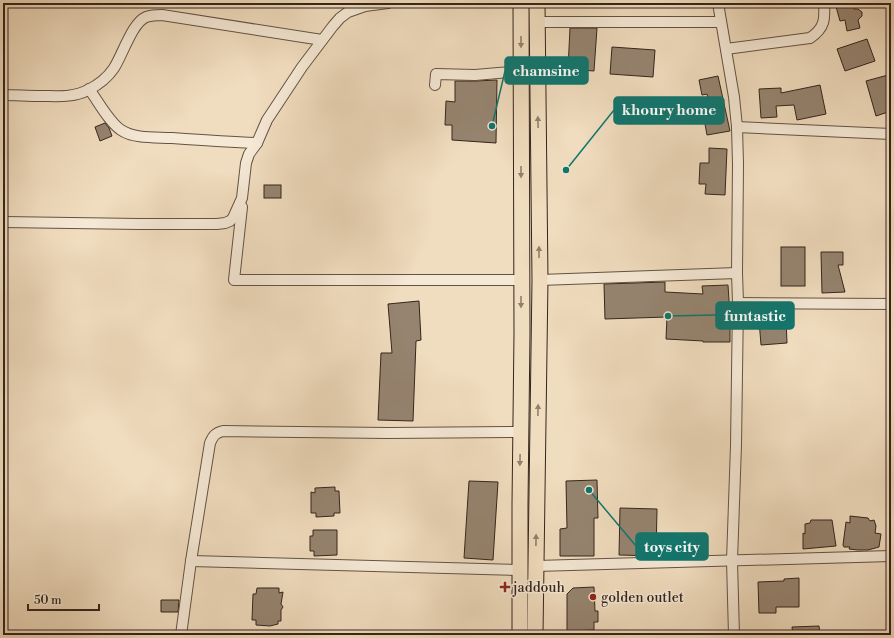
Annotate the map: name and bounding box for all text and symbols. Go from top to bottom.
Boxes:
one-way arrow [518,36,524,49]
callout: chamsine [505,57,588,84]
text: chamsine [512,62,580,81]
callout: khoury home [614,97,724,124]
text: khoury home [622,101,716,120]
one-way arrow [535,115,541,128]
one-way arrow [518,166,524,179]
one-way arrow [536,245,542,258]
one-way arrow [518,296,524,309]
callout: funtastic [716,302,794,329]
text: funtastic [724,307,786,326]
one-way arrow [535,403,541,416]
one-way arrow [517,454,523,467]
one-way arrow [533,533,539,546]
callout: toys city [636,533,708,560]
text: toys city [644,538,700,557]
place label: jaddouh [512,579,565,597]
marker: jaddouh [500,582,510,592]
scale bar [28,586,99,612]
place label: golden outlet [601,589,684,607]
marker: golden outlet [588,592,598,602]
text: 50 m [34,593,62,608]

